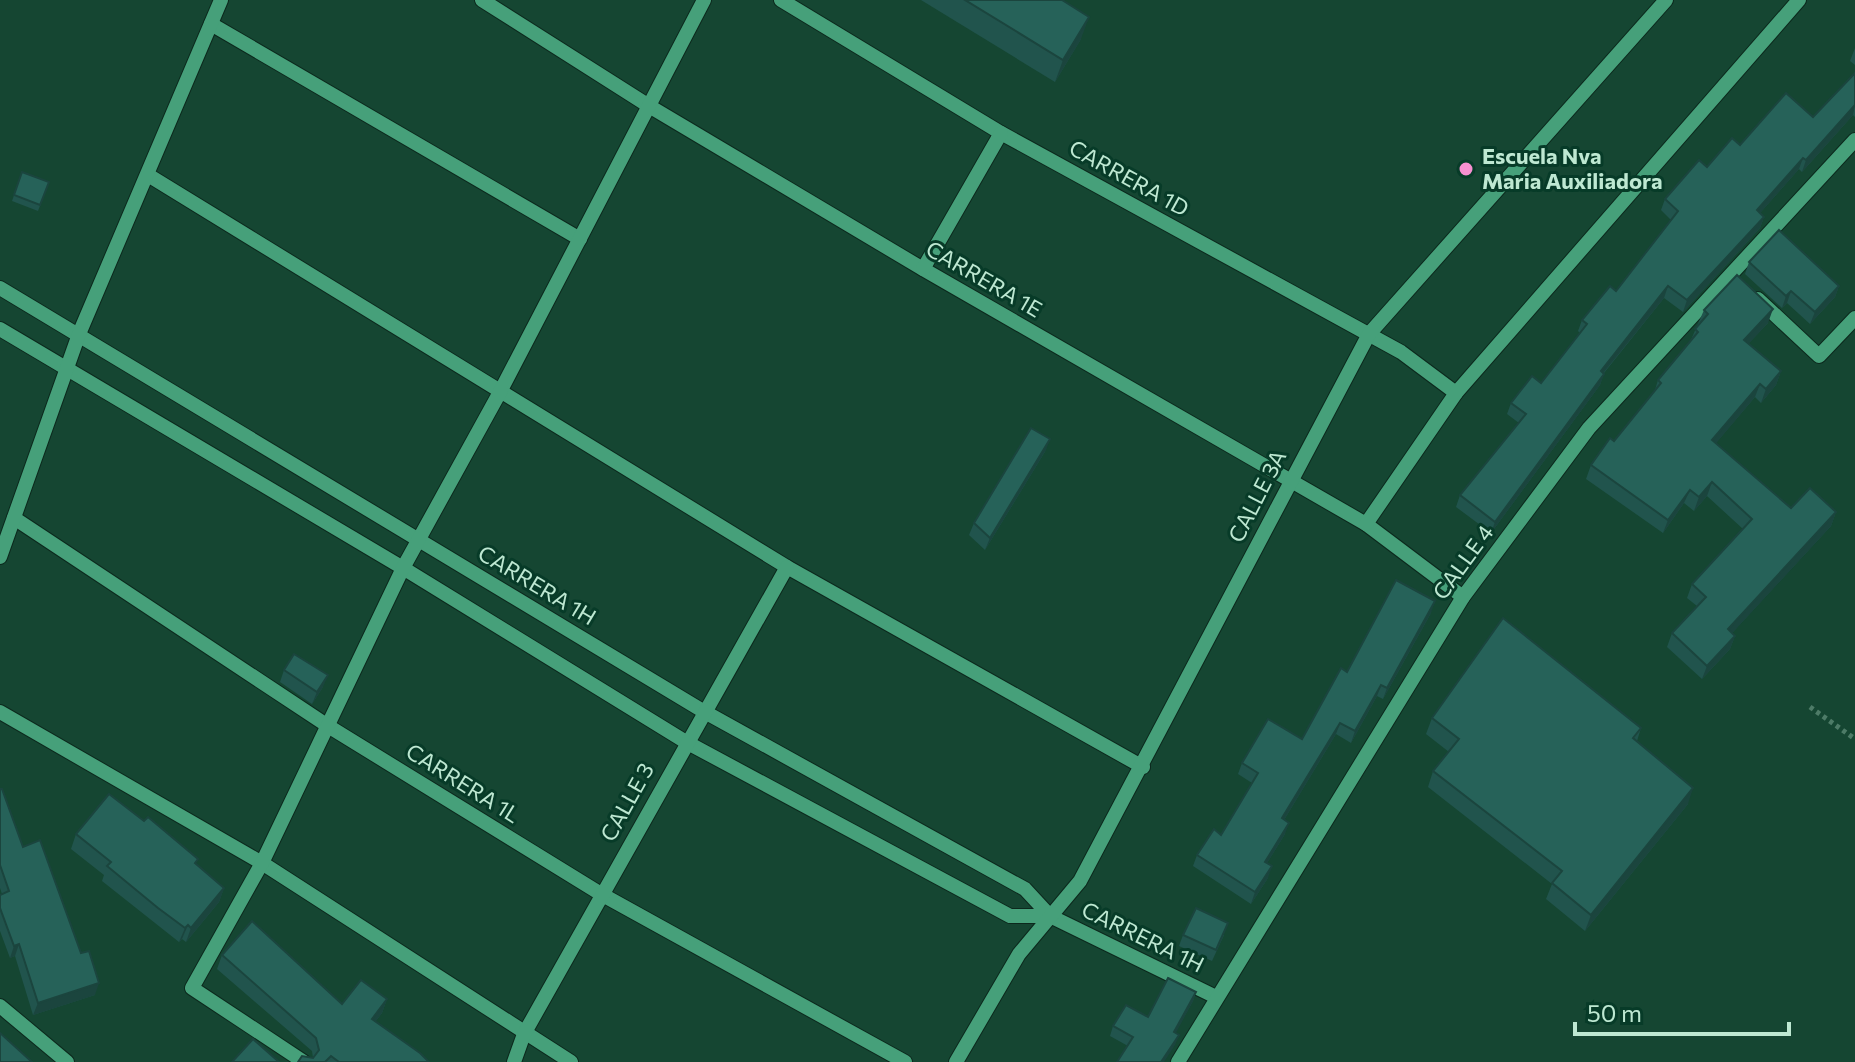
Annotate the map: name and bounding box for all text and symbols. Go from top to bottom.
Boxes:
street label: CARRERA 1D [1065,134,1194,221]
place label: Escuela Nva Maria Auxiliadora [1482,142,1663,194]
marker: Escuela Nva Maria Auxiliadora [1457,160,1475,178]
street label: CARRERA 1E [921,235,1047,323]
street label: CALLE 3A [1222,445,1291,546]
street label: CALLE 4 [1426,519,1499,604]
street label: CARRERA 1H [473,539,601,630]
street label: CARRERA 1L [401,737,525,828]
street label: CALLE 3 [594,758,659,846]
street label: CARRERA 1H [1078,895,1209,978]
scale bar [1575,986,1789,1036]
text: 50 m [1587,998,1642,1027]

